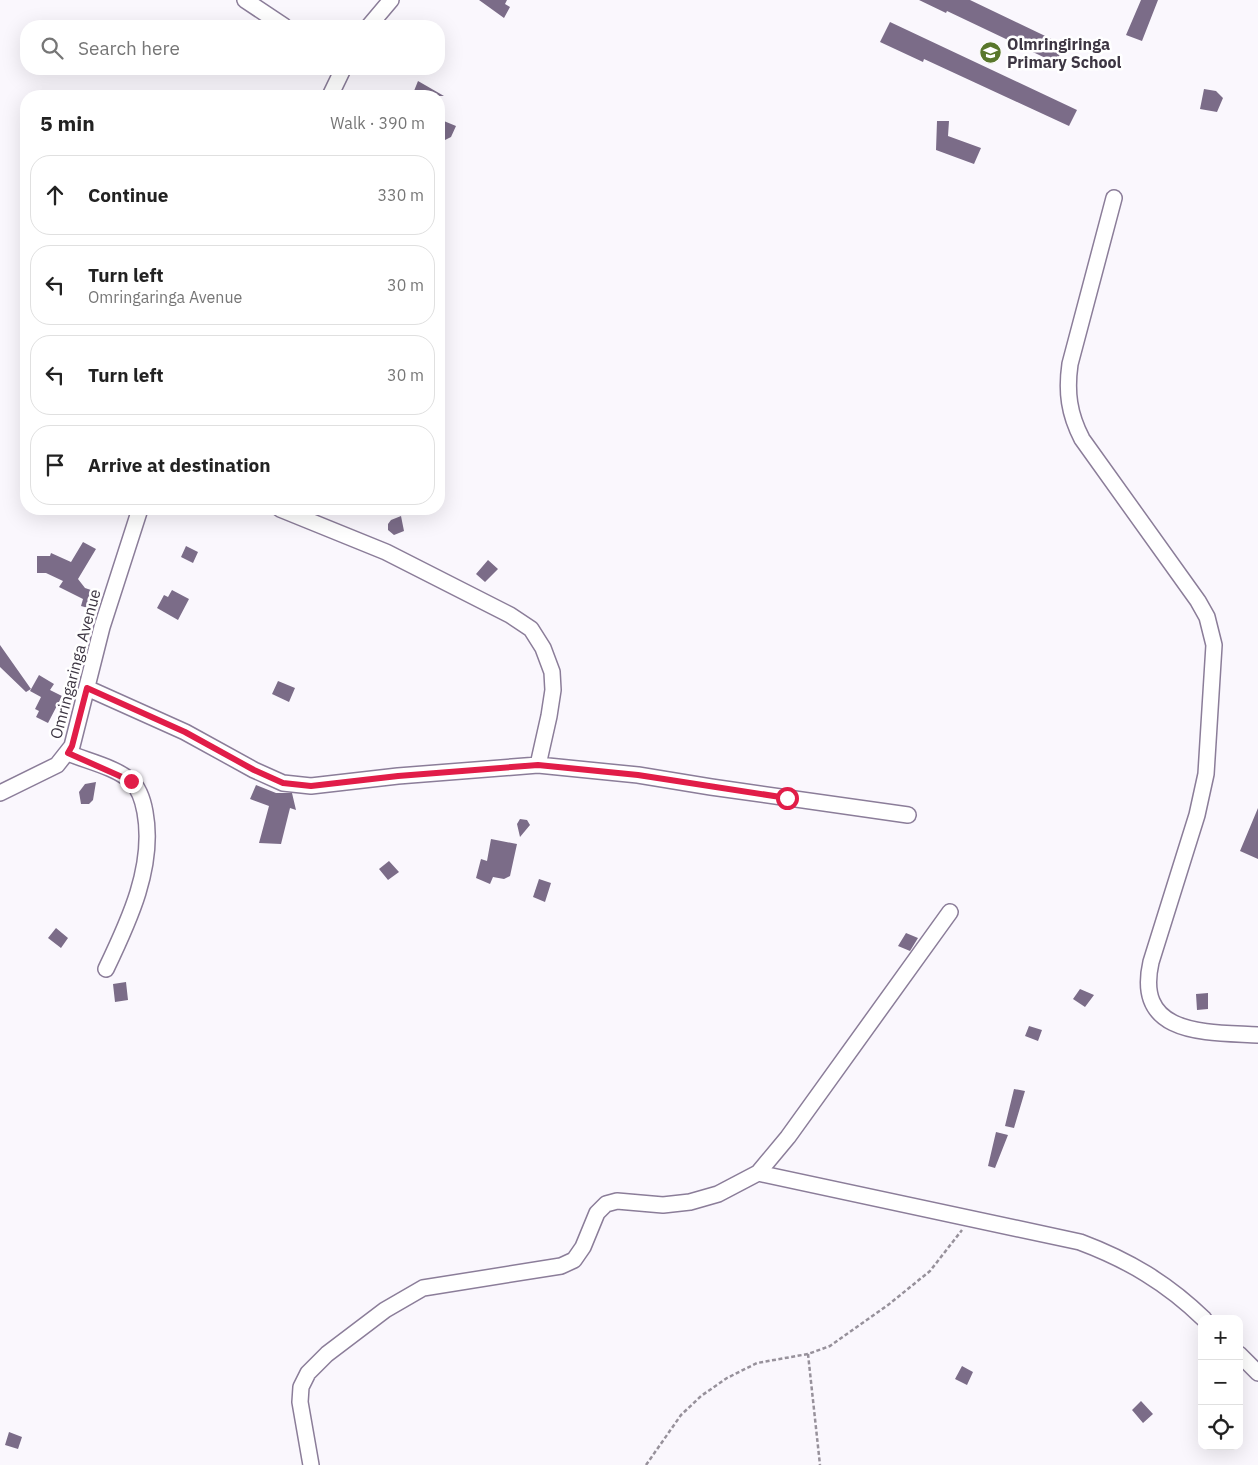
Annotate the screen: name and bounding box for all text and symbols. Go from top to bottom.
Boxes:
search box [20,20,445,75]
icon: search [38,34,66,62]
place label: Olmringiringa Primary School [1007,34,1122,72]
text: Search here [78,36,180,60]
school or university icon: Olmringiringa Primary School [979,41,1003,65]
text: 5 min [40,109,95,137]
text: Walk · 390 m [330,113,425,133]
icon: ahead [41,181,69,209]
text: Continue [88,183,168,207]
text: 330 m [377,185,424,205]
text: Turn left [88,263,164,287]
icon: left [41,271,69,299]
text: 30 m [387,275,424,295]
text: Omringaringa Avenue [88,287,242,307]
icon: left [41,361,69,389]
text: Turn left [88,363,164,387]
text: 30 m [387,365,424,385]
icon: arrive [41,451,69,479]
text: Arrive at destination [88,453,271,477]
street label: Omringaringa Avenue [45,587,105,741]
route end [120,770,143,793]
route start [776,787,799,810]
map controls [1198,1315,1243,1450]
button: + [1198,1315,1243,1360]
button: − [1198,1360,1243,1405]
button: locate [1198,1405,1243,1450]

